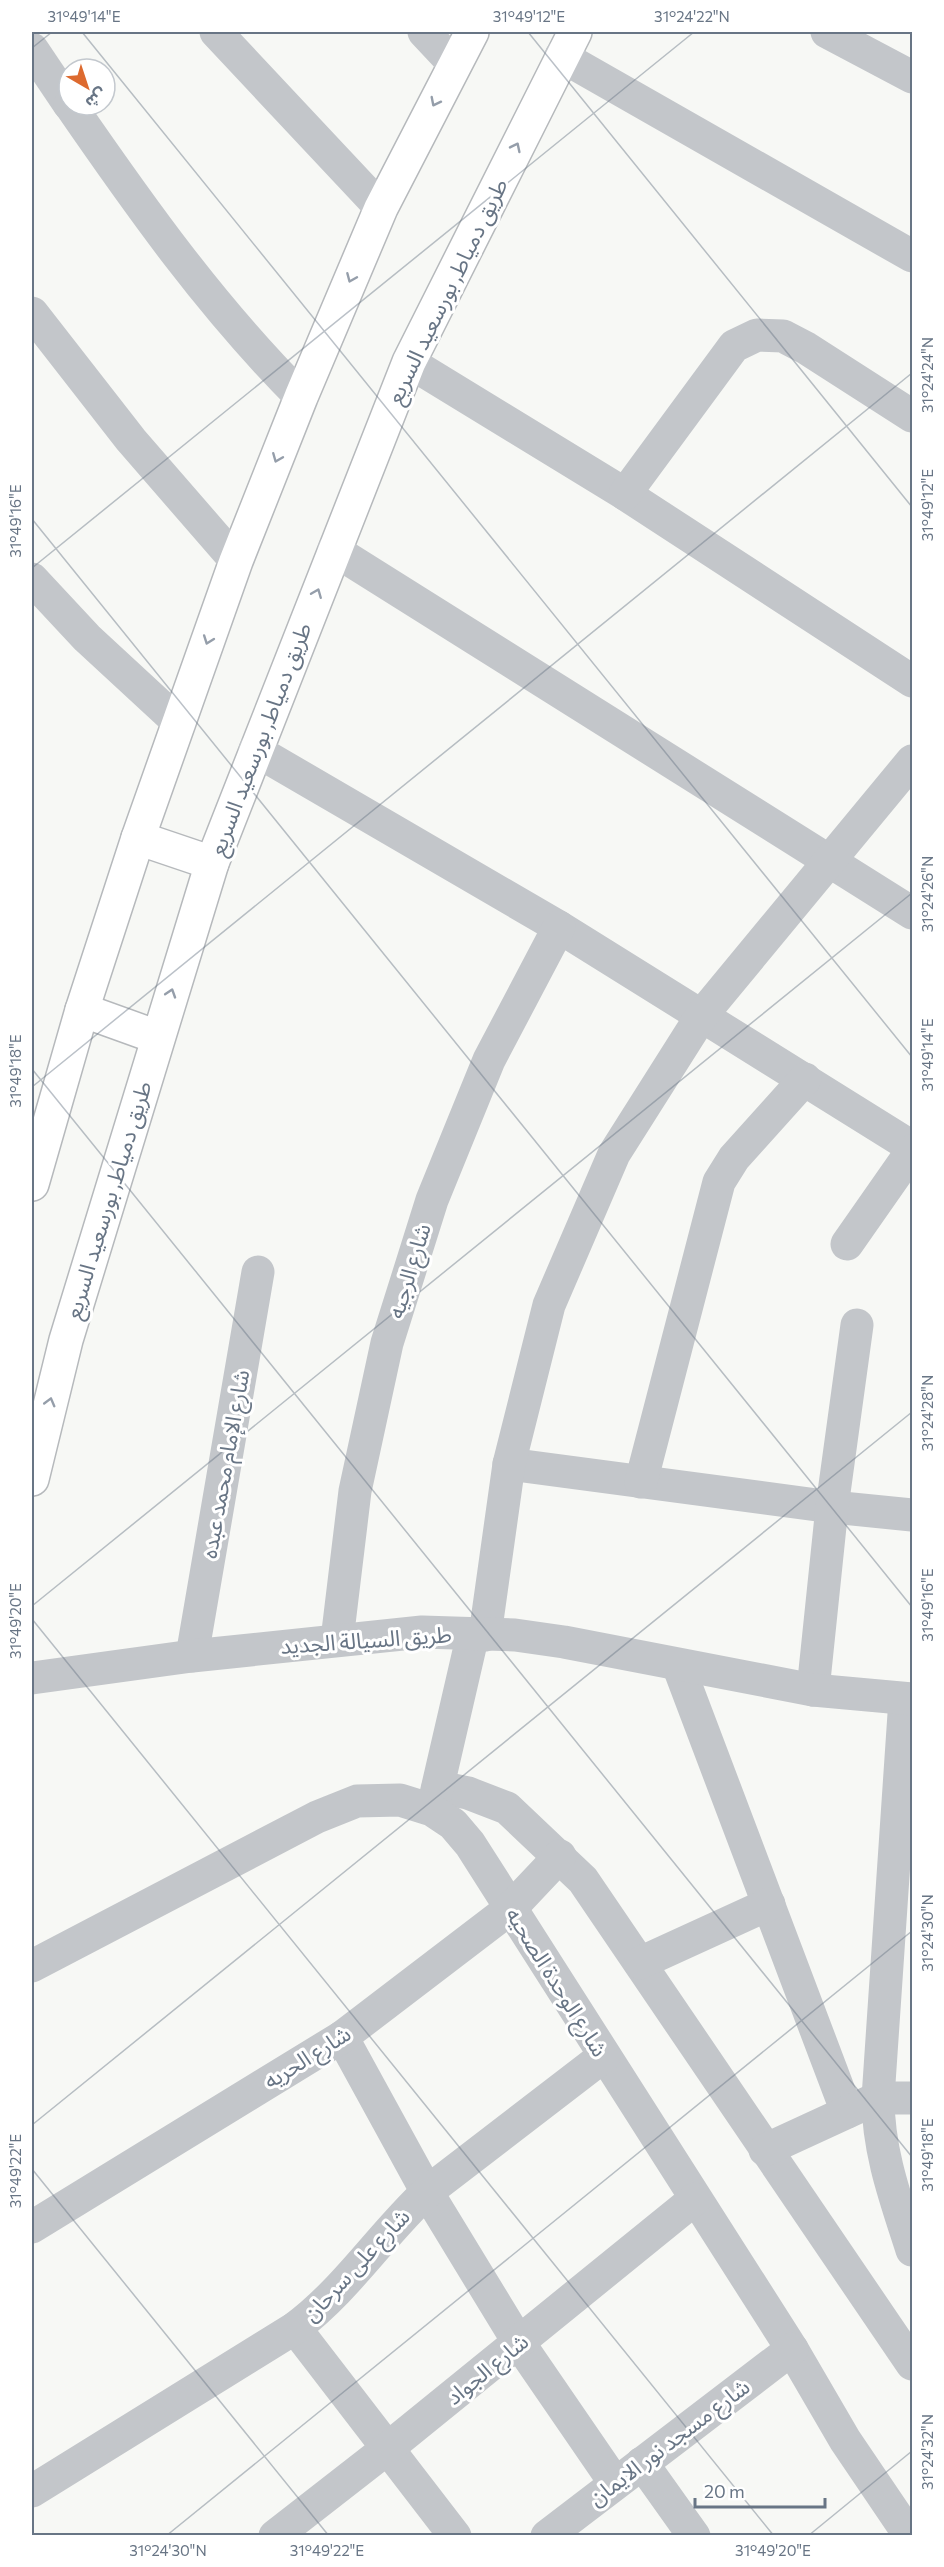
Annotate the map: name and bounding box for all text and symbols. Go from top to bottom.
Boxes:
text: 31°49'14"E [47,7,121,25]
text: 31°49'12"E [493,7,565,25]
text: 31°24'22"N [654,7,730,25]
north arrow [57,57,117,117]
text: ش [82,84,111,113]
one-way arrow [431,96,442,106]
one-way arrow [509,143,520,154]
street label: طريق دمياط, بورسعيد السريع [380,174,516,410]
one-way arrow [346,272,358,283]
text: 31°24'24"N [918,337,936,413]
one-way arrow [272,452,284,463]
text: 31°49'12"E [918,469,936,541]
text: 31°49'16"E [6,484,24,558]
one-way arrow [310,589,322,600]
street label: طريق دمياط, بورسعيد السريع [203,619,320,861]
one-way arrow [202,635,215,645]
text: 31°24'26"N [918,856,936,932]
one-way arrow [164,988,176,999]
text: 31°49'14"E [918,1018,936,1092]
text: 31°49'18"E [6,1034,24,1108]
street label: طريق دمياط, بورسعيد السريع [58,1078,160,1323]
street label: شارع الرجيه [381,1220,440,1323]
street label: شارع الإمام محمد عبده [195,1367,258,1561]
text: 31°24'28"N [918,1375,936,1451]
one-way arrow [42,1397,55,1407]
text: 31°49'16"E [918,1568,936,1642]
text: 31°49'20"E [6,1583,24,1659]
street label: طريق السيالة الجديد [280,1620,452,1660]
text: 31°24'30"N [918,1894,936,1972]
street label: شارع الوحدة الصحيه [497,1902,614,2064]
street label: شارع الحريه [258,2019,357,2097]
text: 31°49'18"E [918,2118,936,2192]
text: 31°49'22"E [6,2134,24,2208]
street label: شارع على سرحان [296,2203,418,2330]
street label: شارع الجواد [440,2327,536,2413]
street label: شارع مسجد نور الايمان [583,2372,757,2514]
text: 31°24'32"N [918,2414,936,2490]
scale bar [695,2471,826,2509]
text: 20 m [704,2480,745,2502]
text: 31°24'30"N [129,2541,207,2559]
text: 31°49'22"E [290,2541,364,2559]
text: 31°49'20"E [735,2541,811,2559]

